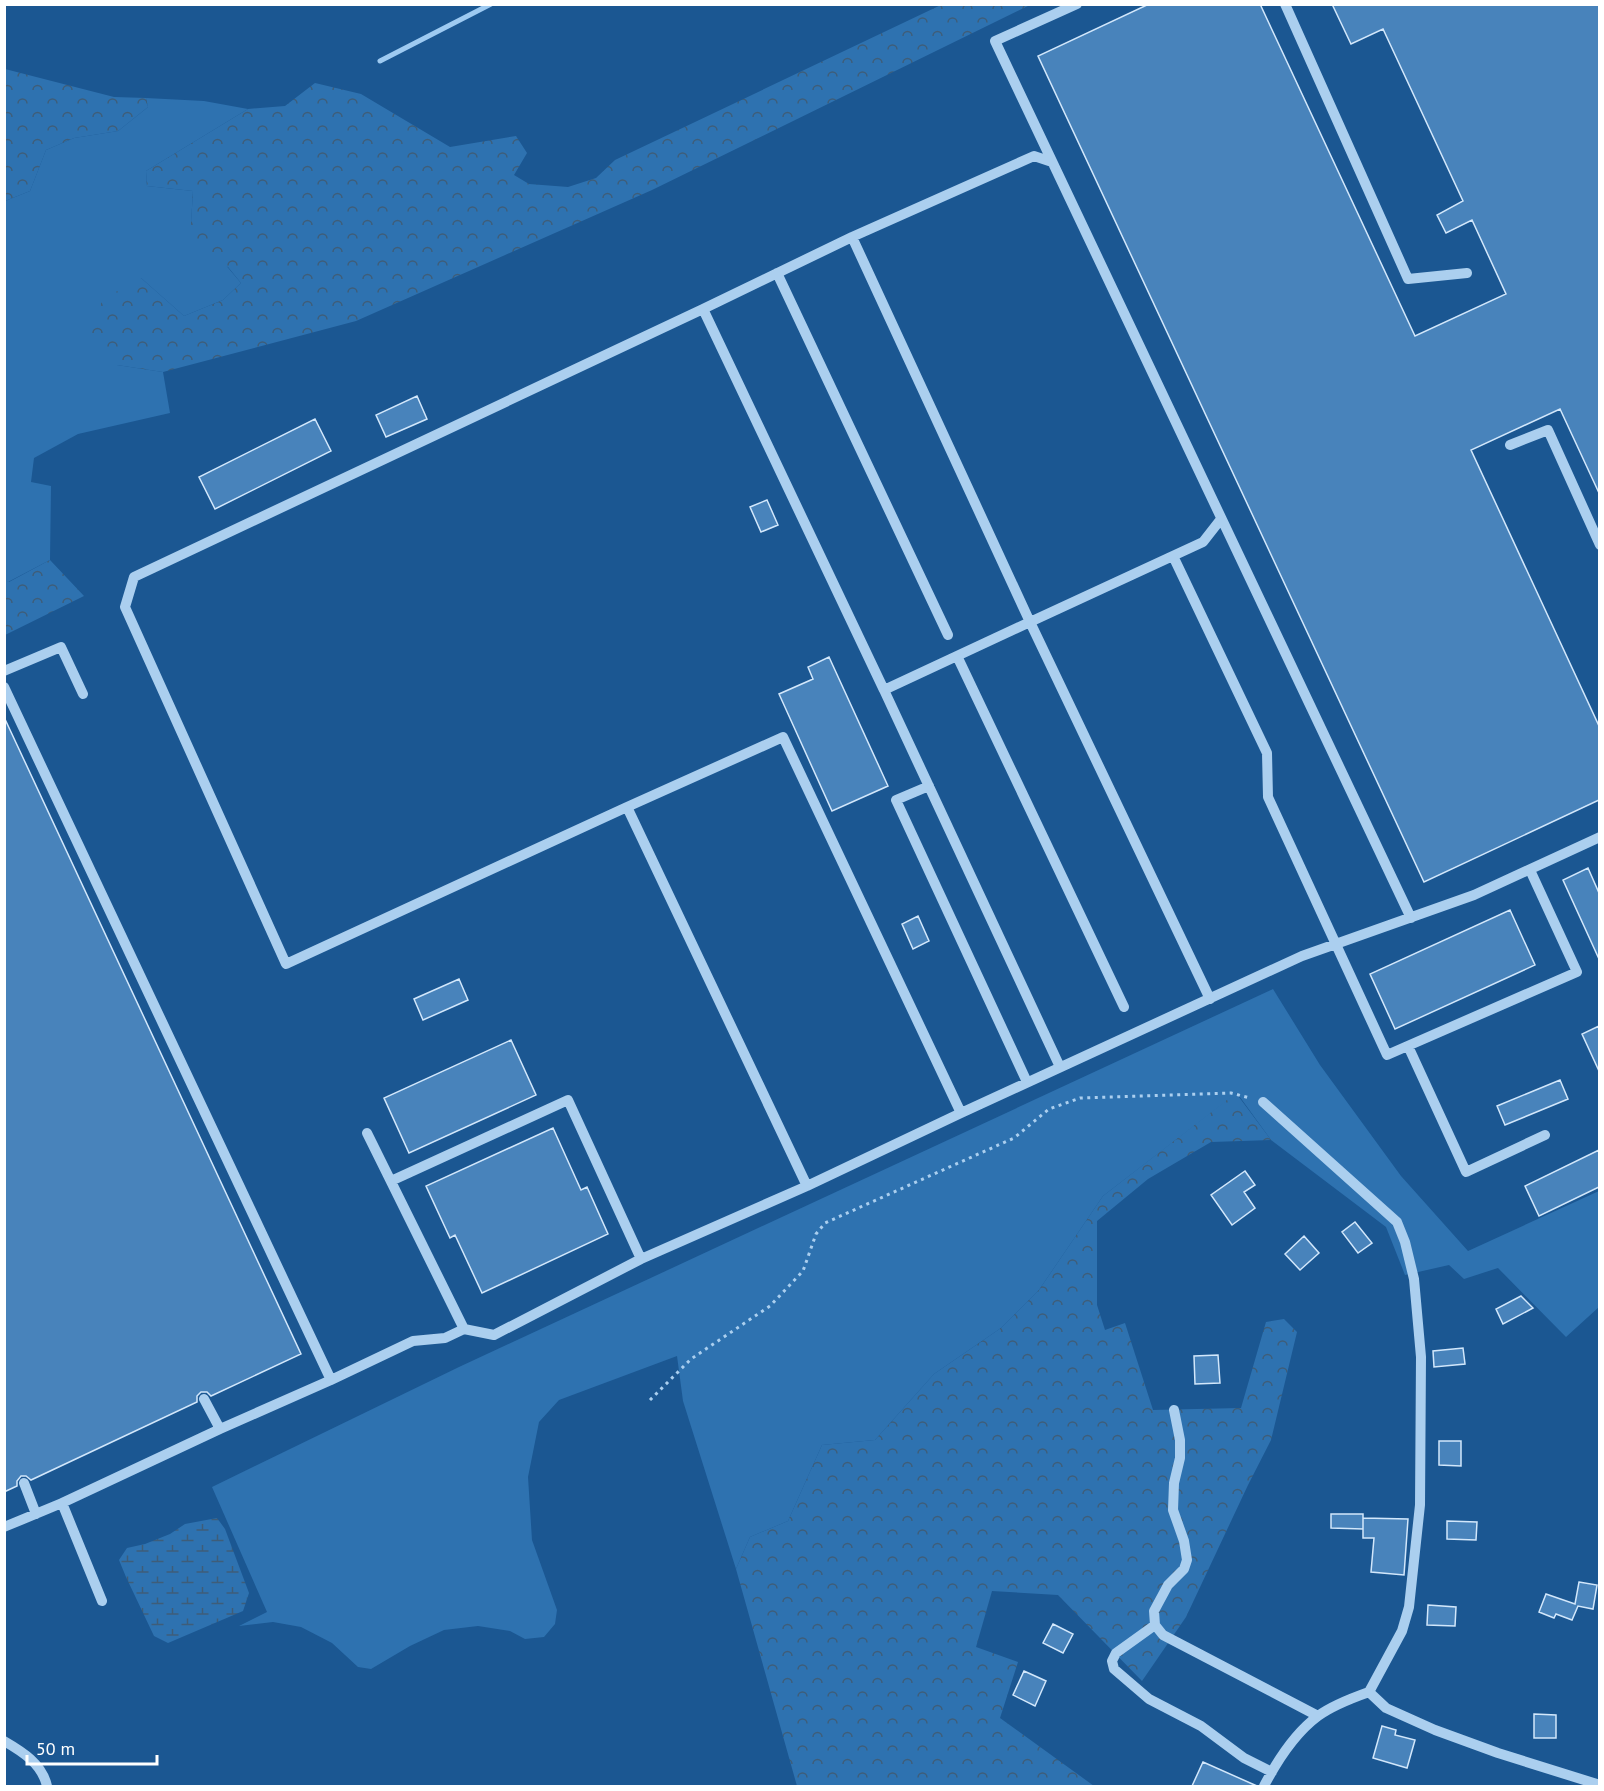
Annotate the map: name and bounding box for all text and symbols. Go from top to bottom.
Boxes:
scale bar [27,1728,158,1766]
text: 50 m [36,1737,75,1760]

